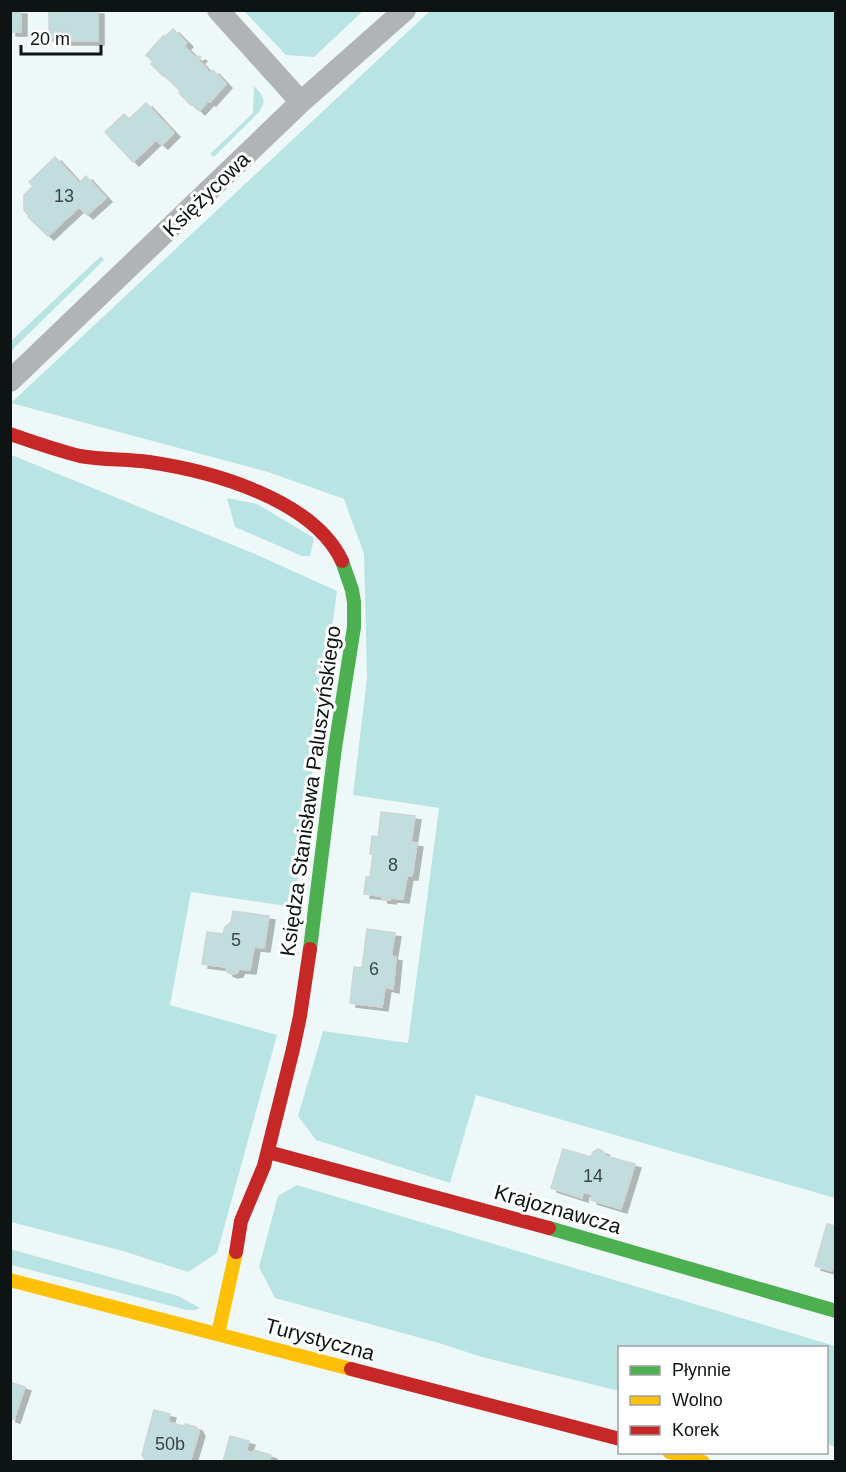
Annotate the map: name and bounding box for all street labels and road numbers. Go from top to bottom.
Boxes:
street label: Księżycowa [158,147,254,241]
street label: Księdza Stanisława Paluszyńskiego [275,624,345,958]
street label: Krajoznawcza [492,1180,624,1238]
street label: Turystyczna [263,1313,378,1365]

